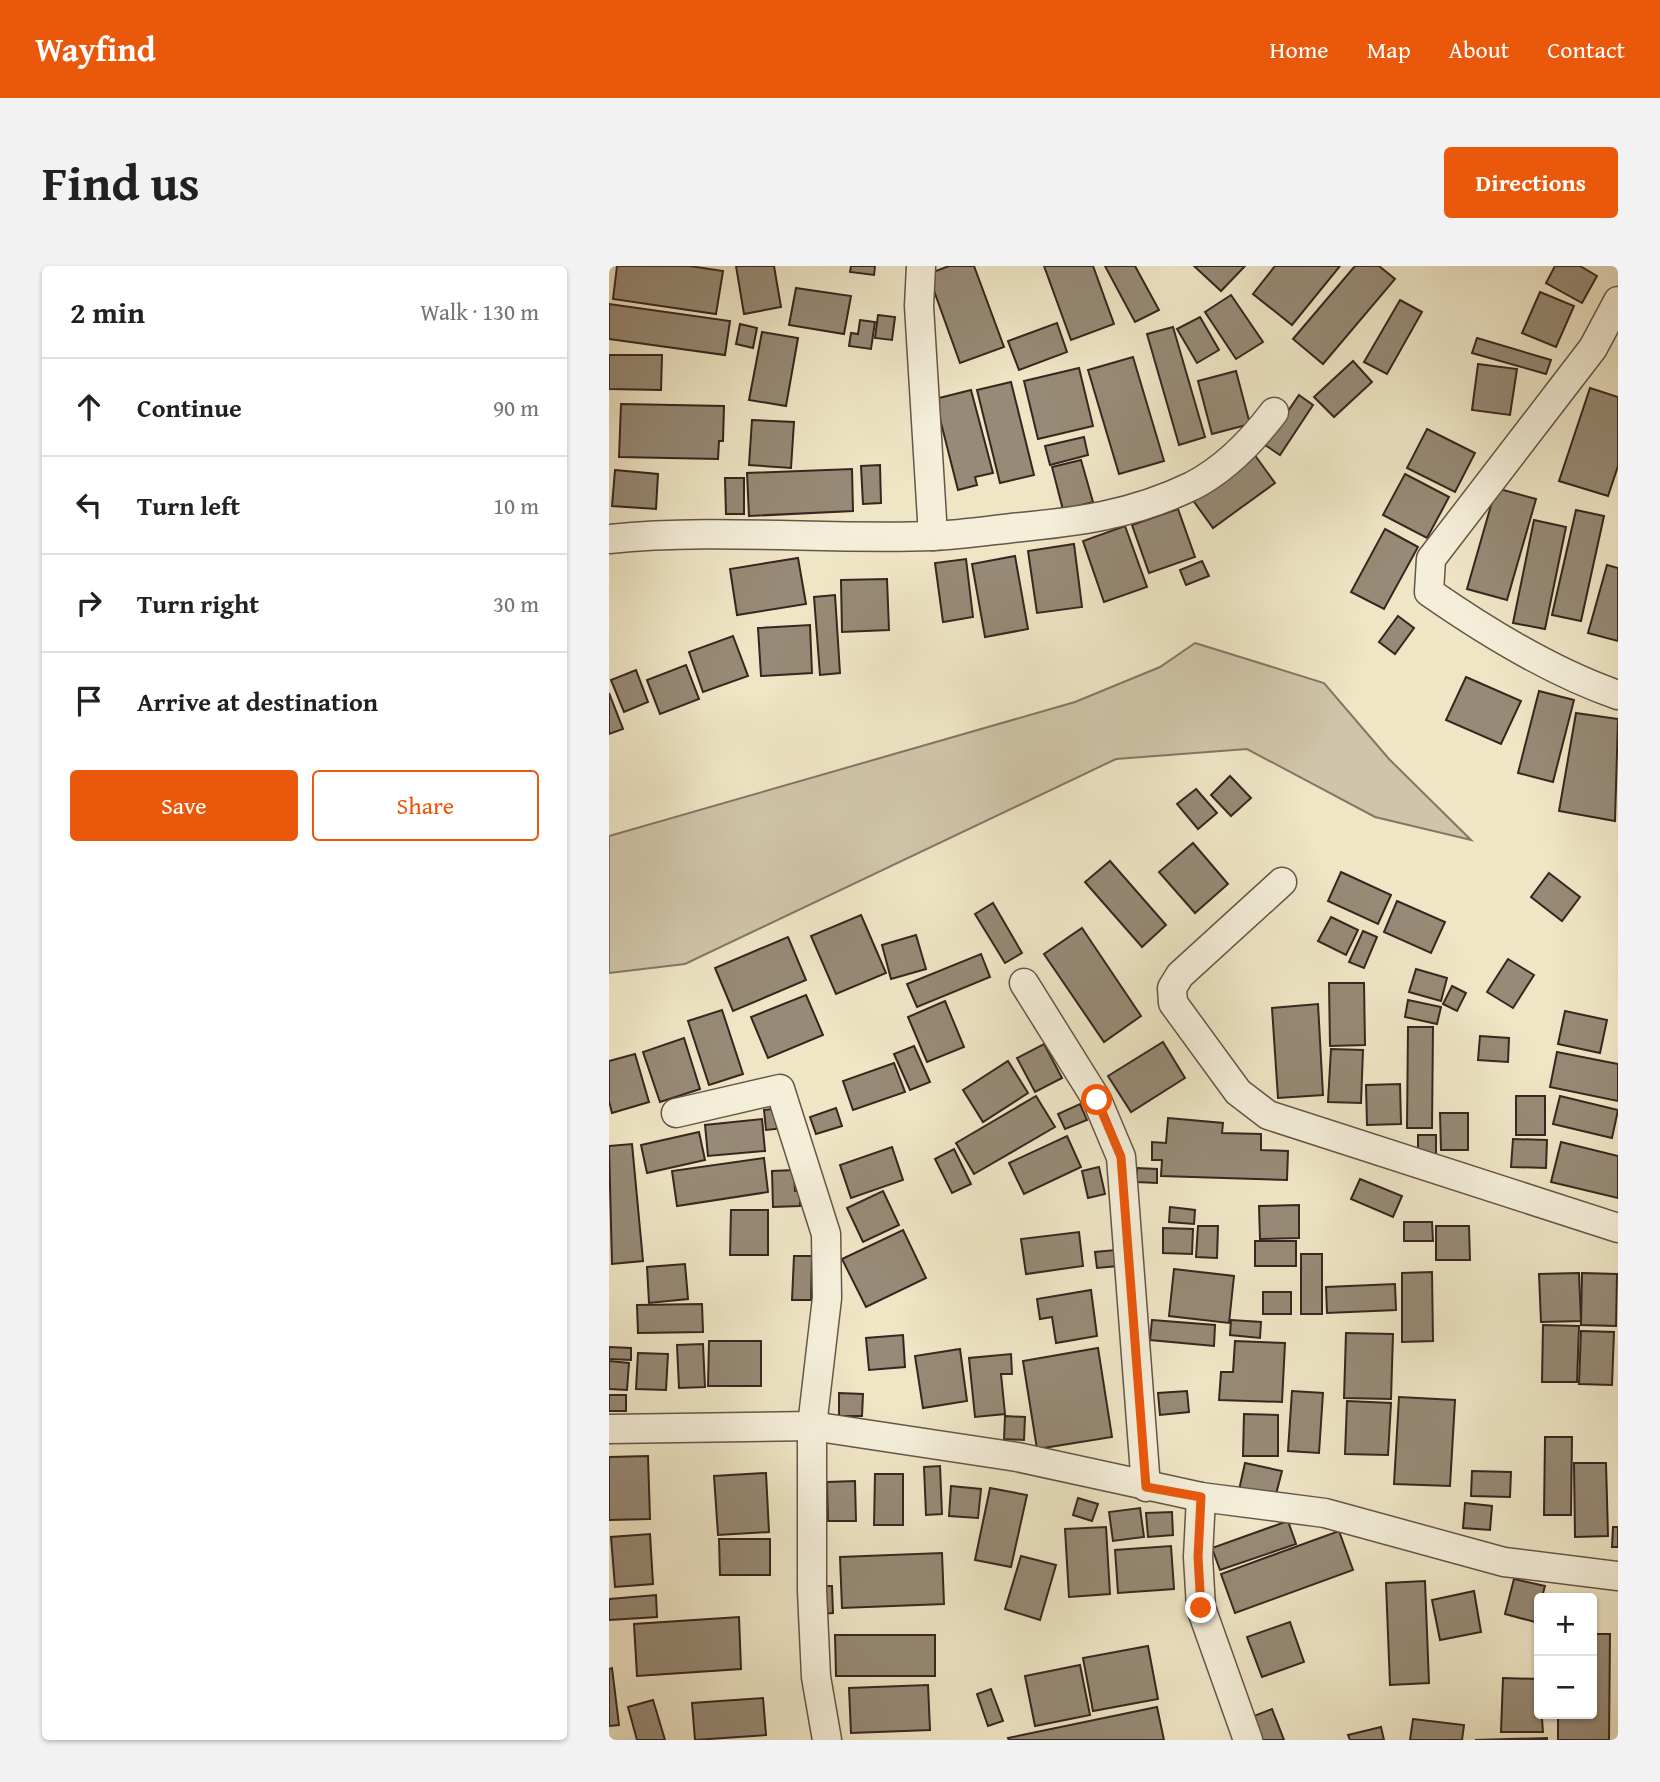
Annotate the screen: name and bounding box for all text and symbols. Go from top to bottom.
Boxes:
text: Wayfind [35,25,156,73]
text: Home [1270,32,1329,67]
text: Map [1367,32,1411,67]
text: About [1449,32,1509,67]
text: Contact [1547,32,1625,67]
text: Find us [42,146,200,218]
button: Directions [1444,147,1618,218]
text: 2 min [70,290,145,334]
text: Walk · 130 m [420,295,539,328]
icon: ahead [70,388,108,426]
text: Continue [137,388,242,427]
text: 90 m [493,391,539,424]
icon: left [70,486,108,524]
text: Turn left [137,486,240,525]
text: 10 m [493,489,539,522]
icon: right [70,584,108,622]
text: Turn right [137,584,259,623]
text: 30 m [493,587,539,620]
icon: arrive [70,682,108,720]
text: Arrive at destination [137,682,378,721]
button: Save [70,770,298,841]
button: Share [312,770,539,841]
route start [1081,1084,1112,1115]
route end [1185,1592,1216,1623]
map controls [1534,1593,1597,1719]
button: + [1534,1593,1597,1656]
button: − [1534,1656,1597,1719]

